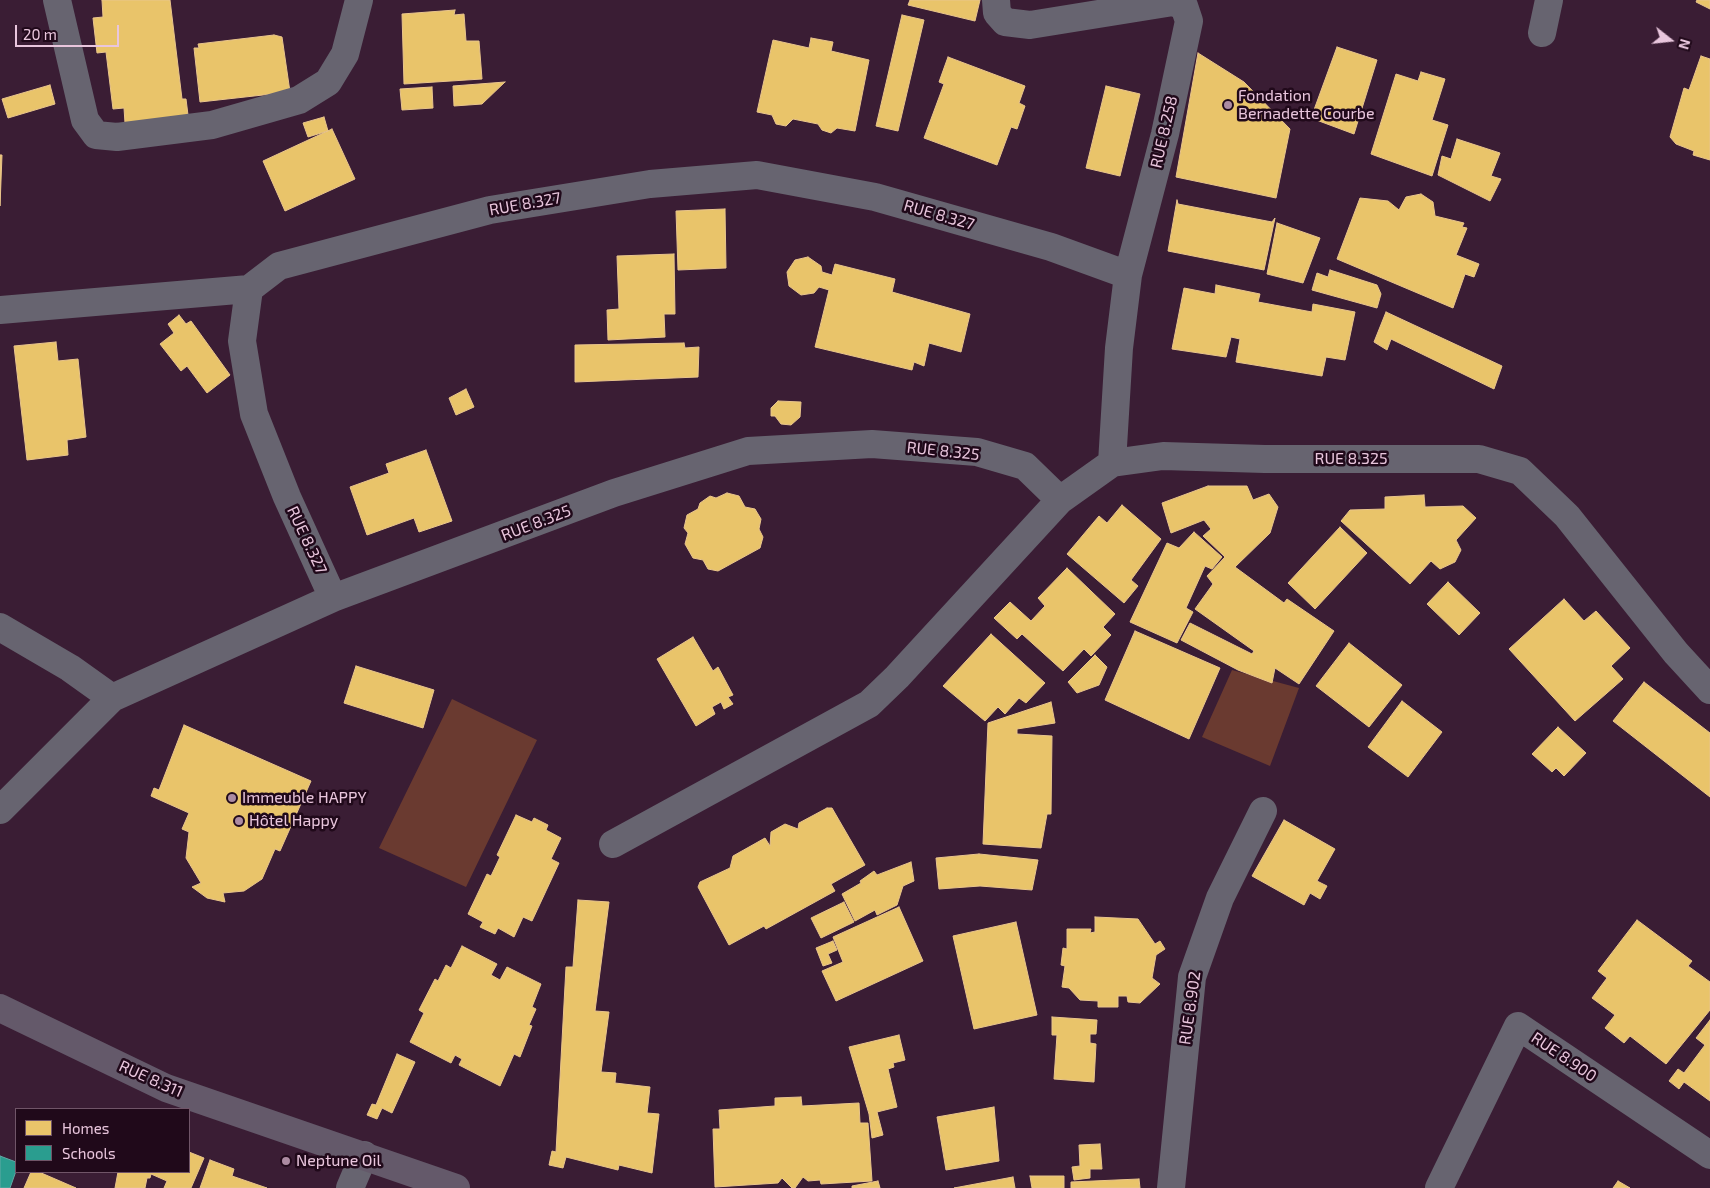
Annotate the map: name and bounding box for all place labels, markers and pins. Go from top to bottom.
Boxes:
place label: Fondation Bernadette Courbe [1238,86,1375,124]
marker: Fondation Bernadette Courbe [1222,99,1234,111]
place label: Immeuble HAPPY [242,788,367,808]
marker: Immeuble HAPPY [226,792,238,804]
place label: Hôtel Happy [249,811,338,831]
marker: Hôtel Happy [233,815,245,827]
place label: Neptune Oil [296,1151,381,1171]
marker: Neptune Oil [280,1155,292,1167]

